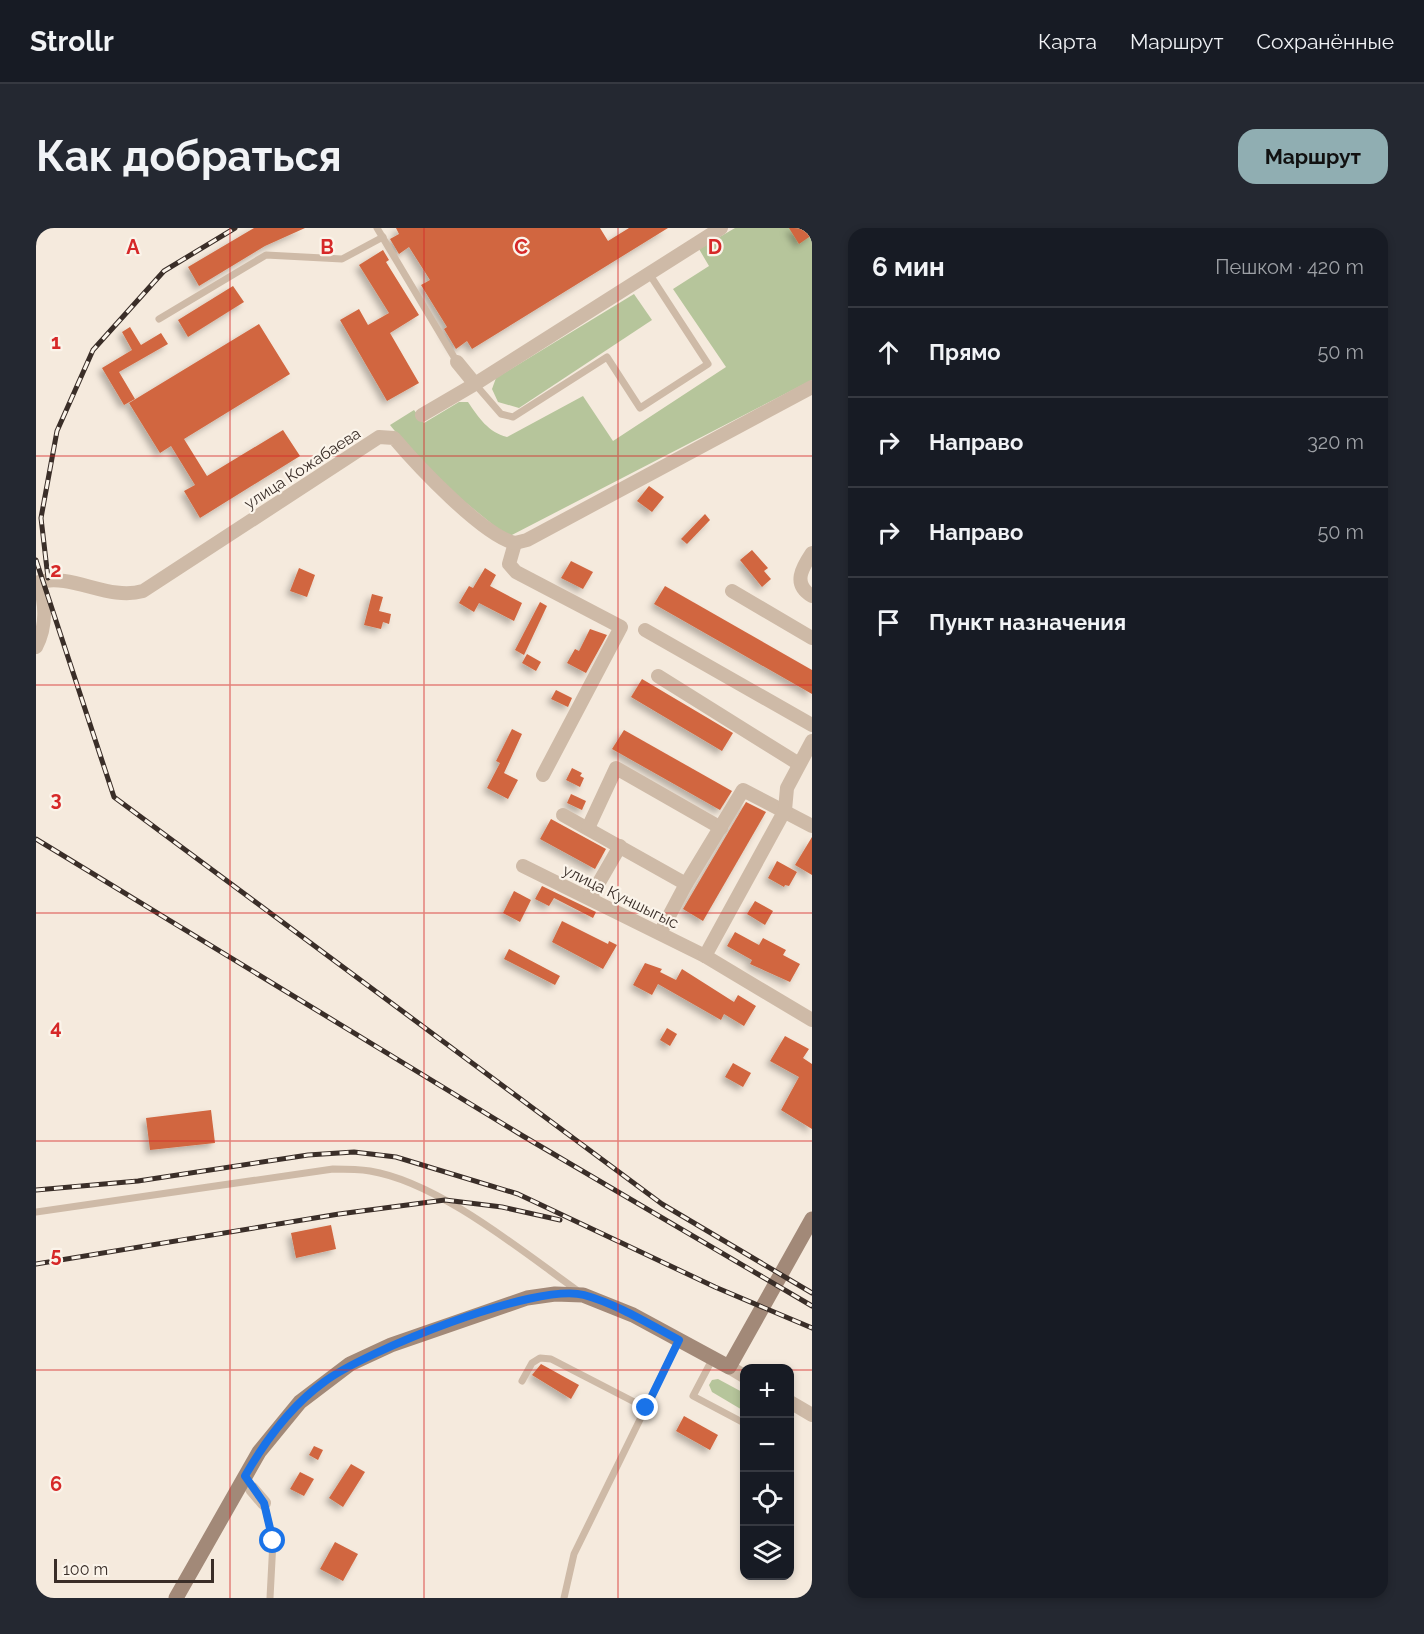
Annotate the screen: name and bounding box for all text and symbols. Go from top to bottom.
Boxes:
text: Strollr [30,25,114,58]
text: Карта [1038,29,1097,54]
text: Маршрут [1130,29,1223,54]
text: Сохранённые [1256,29,1394,54]
button: Маршрут [1238,129,1388,184]
text: Как добраться [36,132,342,181]
text: A [126,235,140,259]
text: B [320,235,334,259]
text: C [514,235,528,259]
text: D [708,235,722,259]
text: 6 мин [872,252,945,282]
text: Пешком · 420 m [1215,255,1364,279]
text: 1 [51,330,61,354]
icon: ahead [872,336,905,369]
text: Прямо [929,339,1001,365]
text: 50 m [1317,340,1364,364]
street label: улица Кожабаева [240,424,364,513]
icon: right [872,426,905,459]
text: Направо [929,429,1023,455]
text: 320 m [1307,430,1364,454]
icon: right [872,516,905,549]
text: Направо [929,519,1023,545]
text: 50 m [1317,520,1364,544]
text: 2 [50,558,62,582]
icon: arrive [872,606,905,639]
text: Пункт назначения [929,609,1126,635]
text: 3 [50,787,62,811]
street label: улица Куншыгыс [560,860,682,933]
text: 4 [50,1015,62,1039]
text: 5 [50,1243,62,1267]
map controls [740,1364,794,1580]
button: + [740,1364,794,1418]
route end [632,1394,658,1420]
button: − [740,1418,794,1472]
text: 6 [50,1472,62,1496]
button: locate [740,1472,794,1526]
button: layers [740,1526,794,1580]
route start [259,1527,285,1553]
scale bar [54,1556,214,1584]
text: 100 m [63,1560,108,1579]

